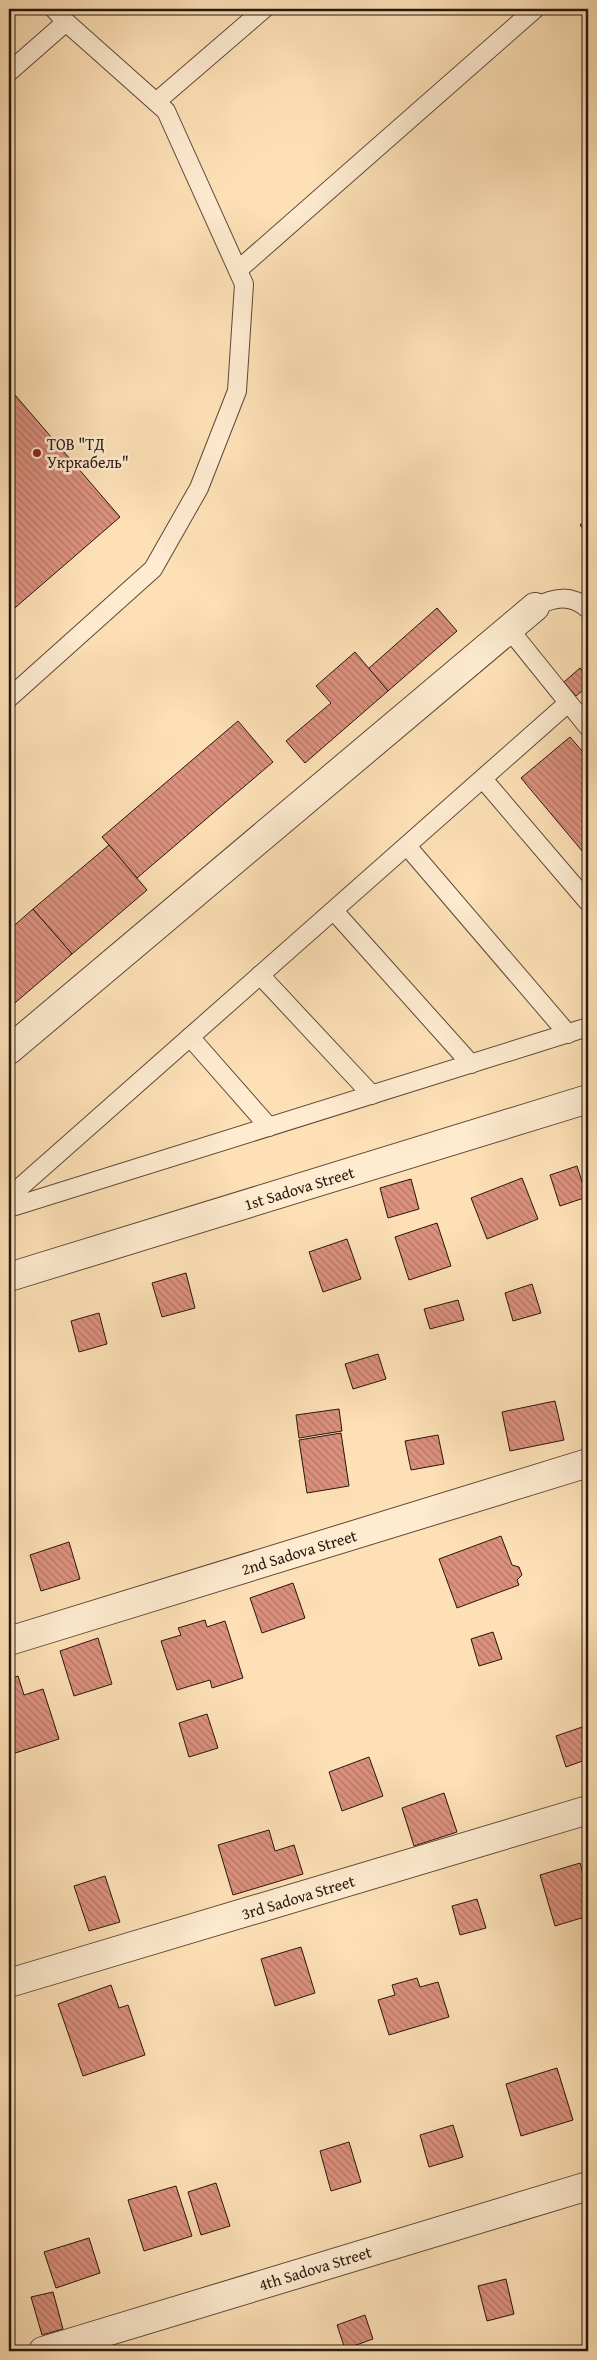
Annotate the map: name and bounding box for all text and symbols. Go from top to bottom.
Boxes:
place label: ТОВ "ТД Укркабель" [47,432,129,474]
marker: ТОВ "ТД Укркабель" [31,447,43,459]
street label: 1st Sadova Street [241,1160,357,1216]
street label: 2nd Sadova Street [238,1523,360,1581]
street label: 3rd Sadova Street [238,1868,358,1926]
street label: 4th Sadova Street [256,2239,375,2297]

